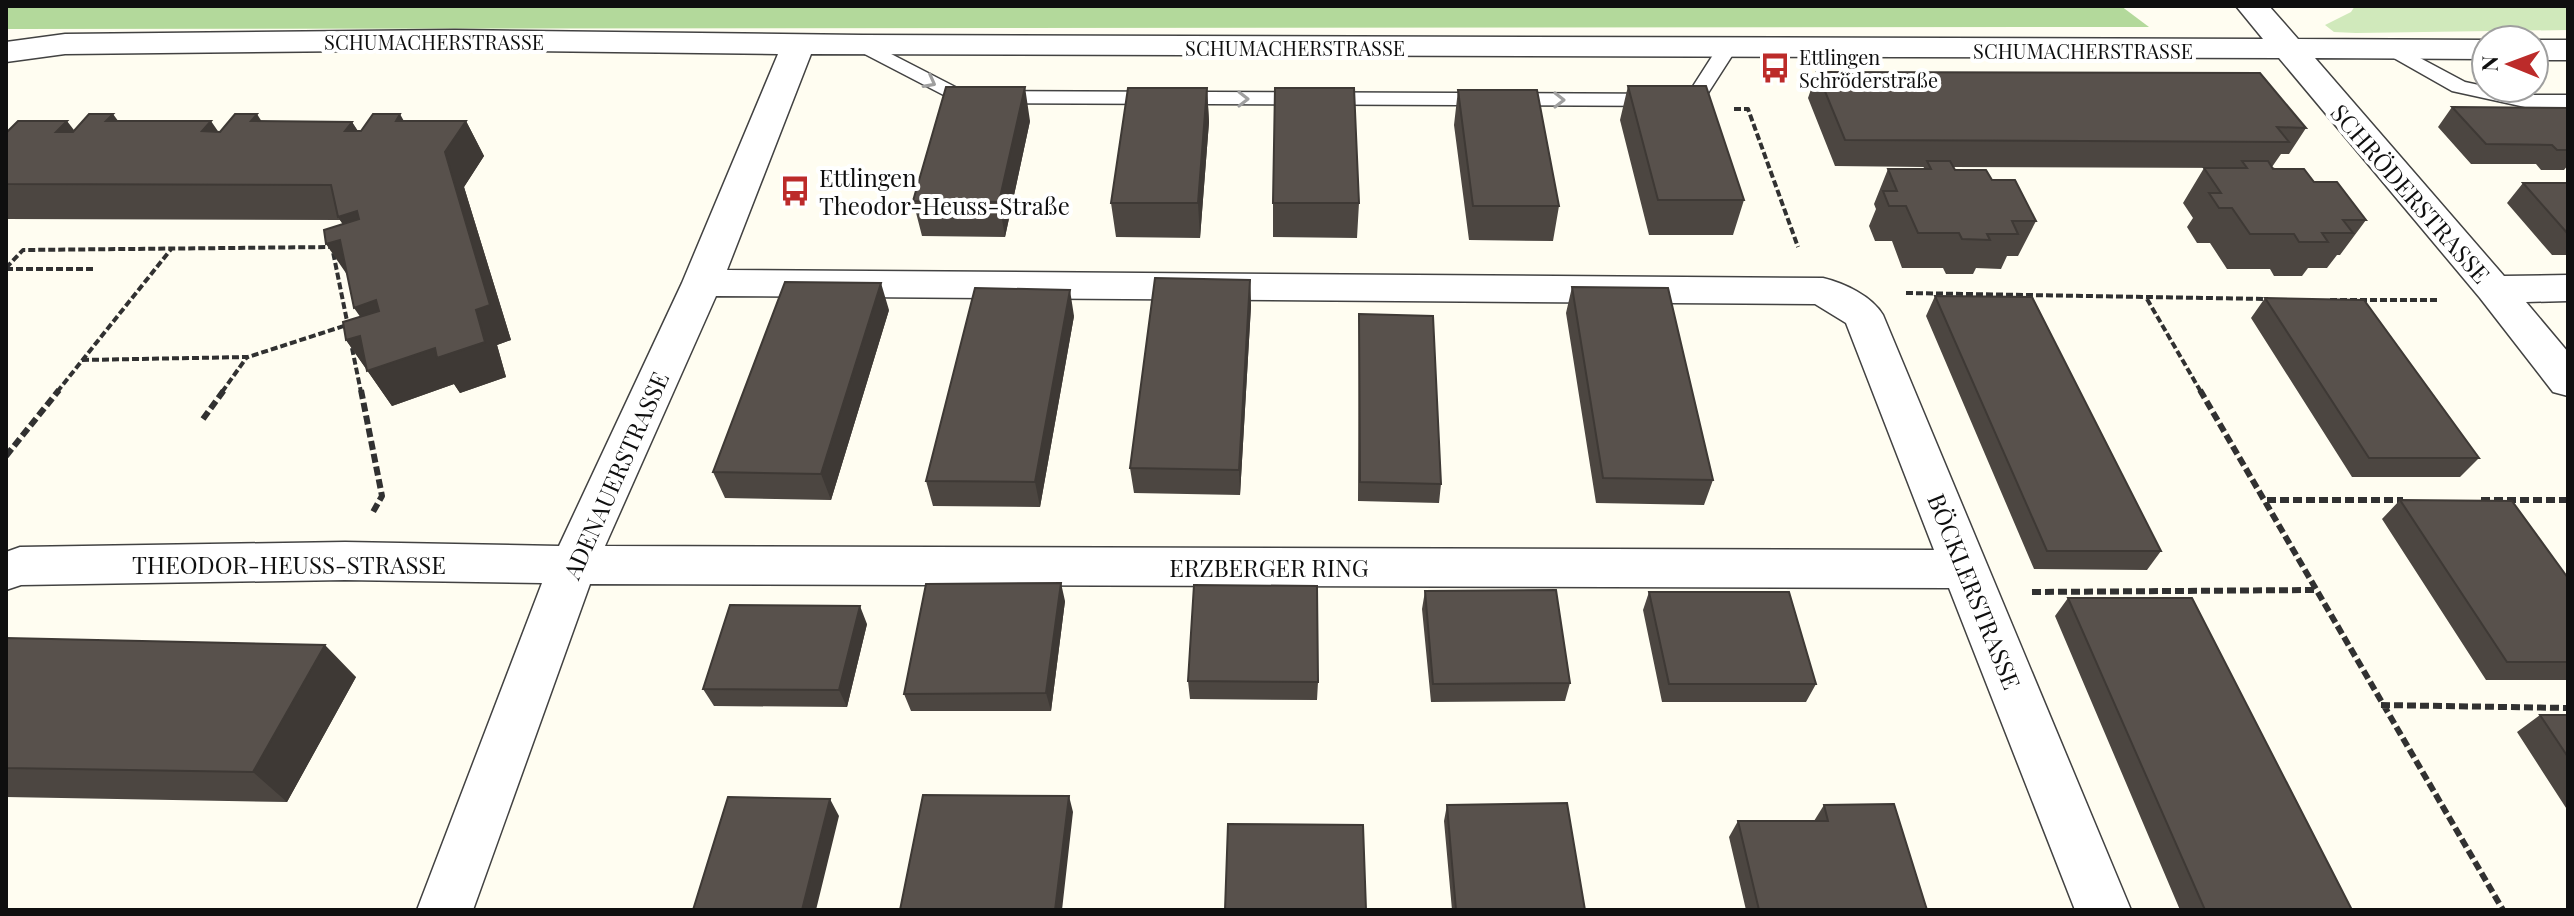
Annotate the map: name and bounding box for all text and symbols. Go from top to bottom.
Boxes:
north arrow [2470,24,2550,104]
street label: SCHUMACHERSTRASSE [324,28,544,55]
street label: SCHUMACHERSTRASSE [1185,34,1405,61]
street label: SCHUMACHERSTRASSE [1973,37,2193,64]
place label: Ettlingen Schröderstraße [1799,43,1938,93]
bus stop icon: Ettlingen Schröderstraße [1758,51,1792,85]
text: N [2474,55,2504,72]
one-way arrow [922,72,936,88]
one-way arrow [1237,90,1250,107]
one-way arrow [1553,91,1566,109]
street label: SCHRÖDERSTRASSE [2324,97,2498,289]
place label: Ettlingen Theodor-Heuss-Straße [819,161,1070,221]
bus stop icon: Ettlingen Theodor-Heuss-Straße [778,174,812,208]
street label: ADENAUERSTRASSE [554,366,675,585]
street label: BÖCKLERSTRASSE [1921,488,2029,694]
street label: THEODOR-HEUSS-STRASSE [132,548,446,580]
street label: ERZBERGER RING [1169,551,1369,583]

